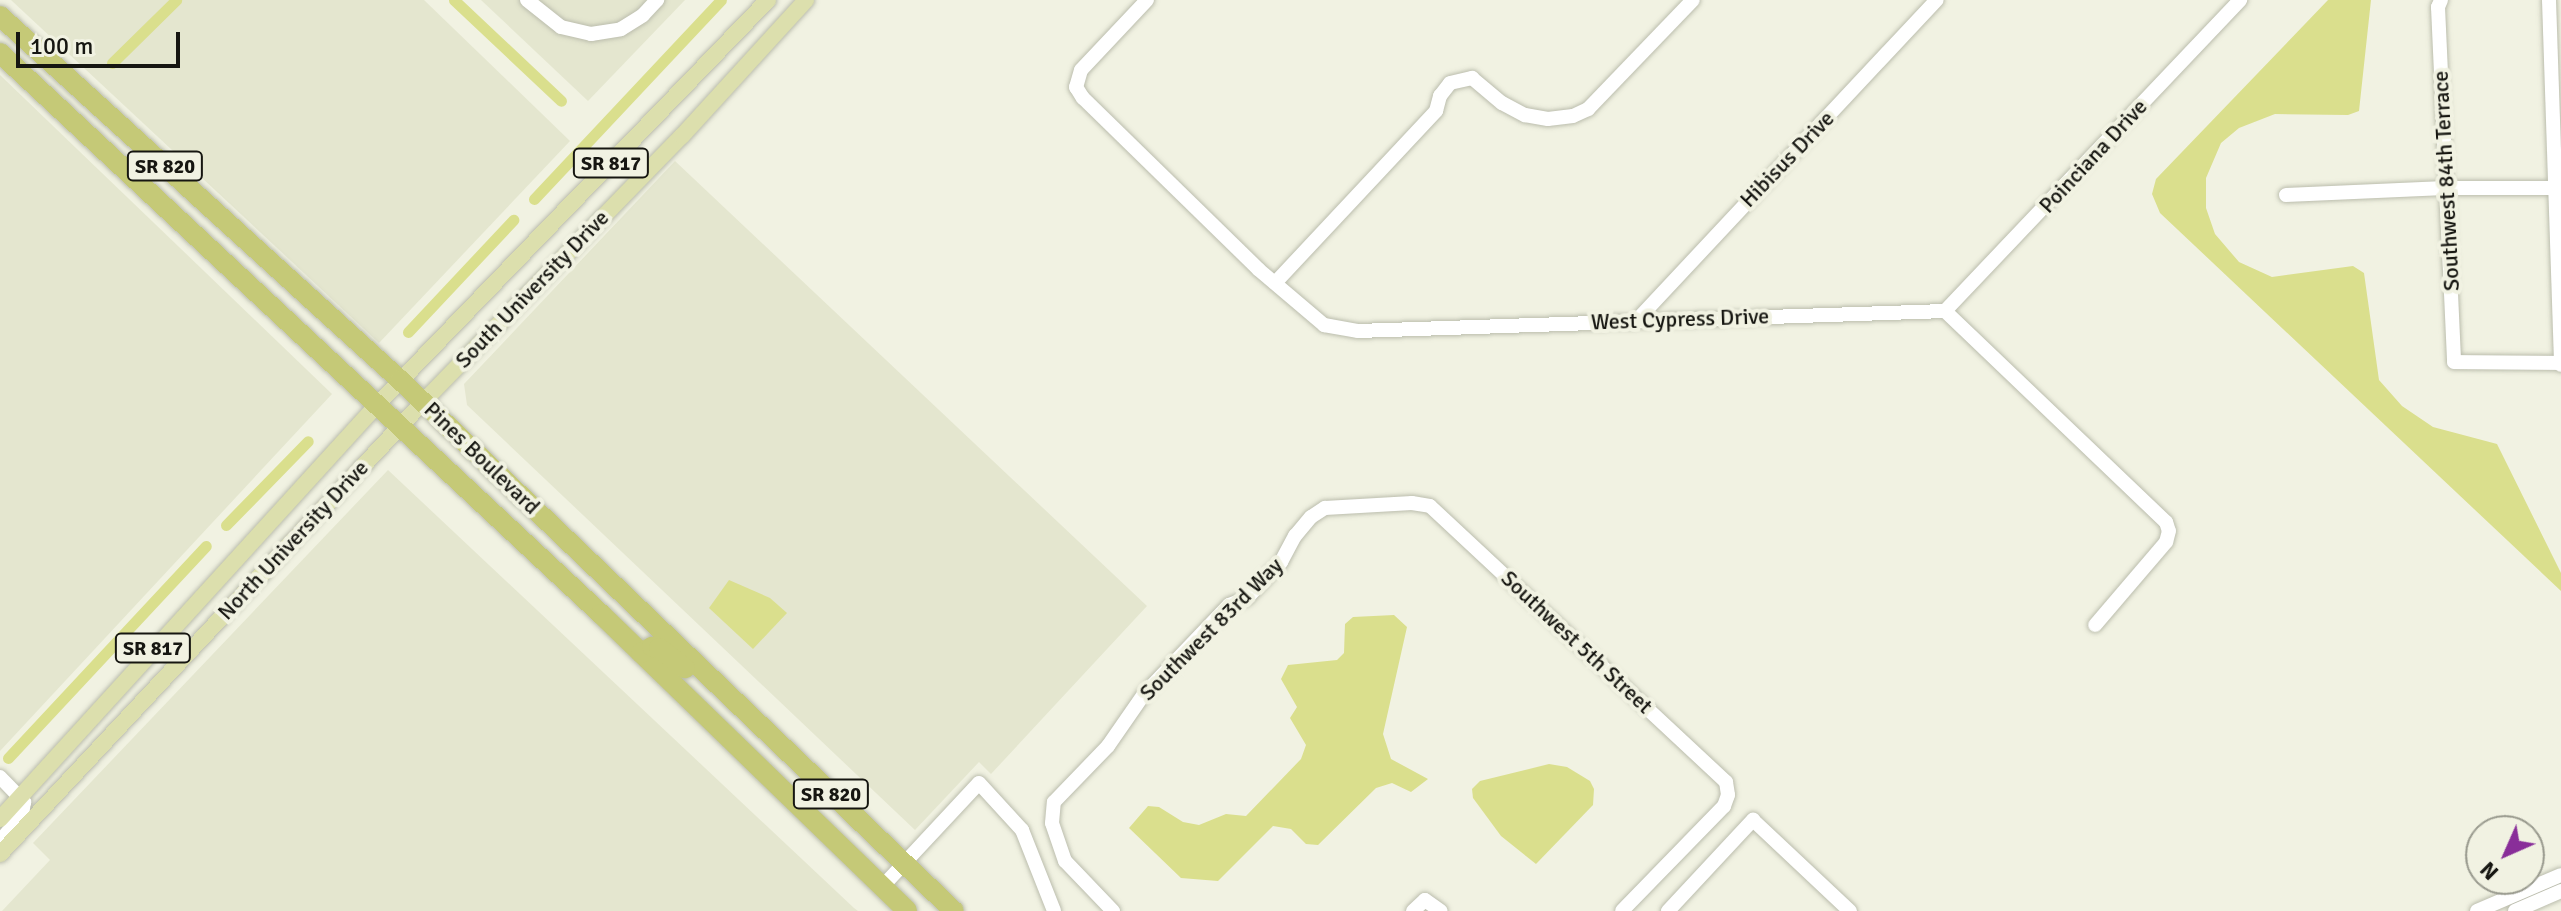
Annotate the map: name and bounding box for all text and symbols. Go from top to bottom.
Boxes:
scale bar [20,16,184,66]
text: 100 m [30,31,93,61]
street label: Southwest 84th Terrace [2427,70,2465,292]
street label: Poinciana Drive [2033,94,2153,218]
street label: Hibisus Drive [1735,105,1839,213]
road number: SR 817 [571,147,651,179]
road number: SR 820 [125,150,205,182]
street label: South University Drive [450,205,614,373]
street label: West Cypress Drive [1590,303,1770,335]
street label: Pines Boulevard [419,396,545,520]
street label: North University Drive [212,455,374,625]
street label: Southwest 83rd Way [1134,552,1288,706]
street label: Southwest 5th Street [1496,565,1658,719]
road number: SR 817 [113,632,193,664]
road number: SR 820 [791,778,871,810]
north arrow [2465,815,2545,895]
text: N [2474,856,2504,886]

